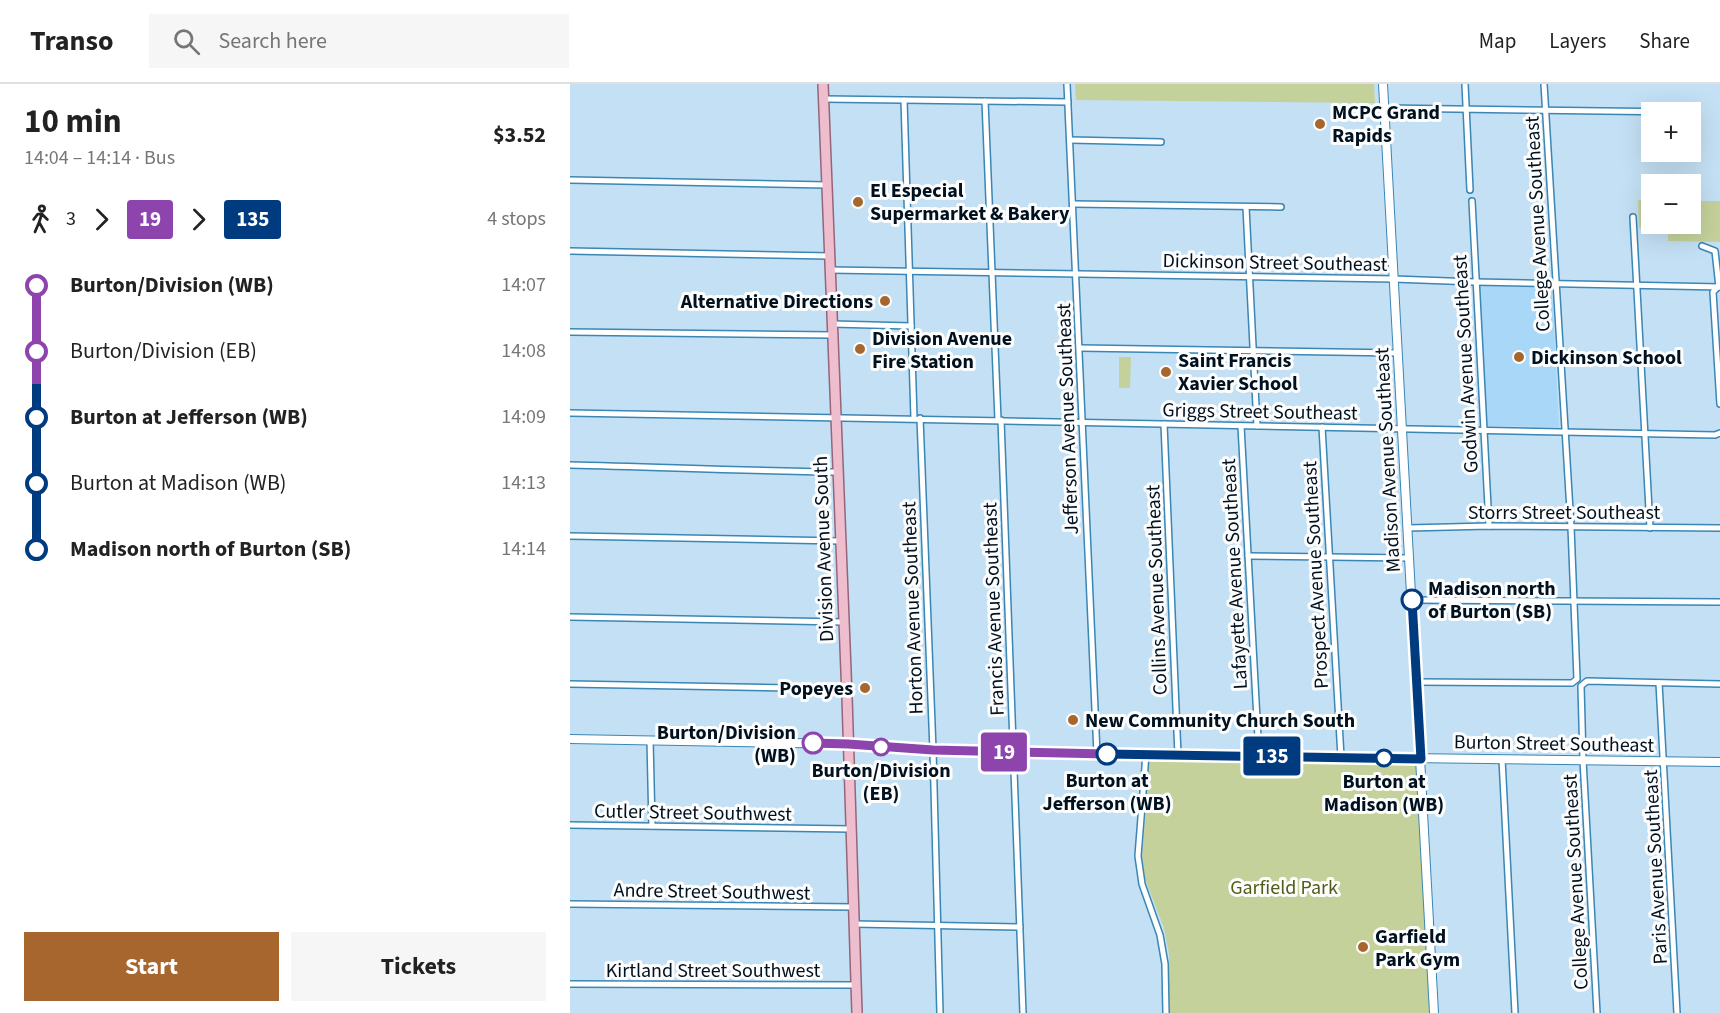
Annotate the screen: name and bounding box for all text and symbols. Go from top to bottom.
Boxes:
search box [149,14,569,68]
text: Transo [30,21,113,61]
icon: search [170,25,203,58]
text: Search here [218,25,327,57]
text: Map [1479,26,1516,56]
text: Layers [1549,26,1606,56]
text: Share [1639,26,1690,56]
text: 10 min [24,98,122,145]
place label: MCPC Grand Rapids [1332,99,1440,150]
map controls [1641,102,1701,234]
button: + [1641,102,1701,162]
street label: College Avenue Southeast [1518,115,1558,333]
marker: MCPC Grand Rapids [1313,117,1327,131]
text: $3.52 [493,119,546,151]
text: 14:04 – 14:14 · Bus [24,144,175,172]
button: − [1641,174,1701,234]
place label: El Especial Supermarket & Bakery [870,177,1070,228]
marker: El Especial Supermarket & Bakery [851,195,865,209]
icon: walk [24,203,57,236]
icon: forward [85,203,118,236]
icon: forward [182,203,215,236]
text: 19 [139,204,161,234]
text: 135 [236,204,269,234]
text: 3 [66,205,76,233]
text: 4 stops [487,205,546,233]
street label: Dickinson Street Southeast [1162,247,1388,279]
street label: Godwin Avenue Southeast [1446,254,1486,474]
text: Burton/Division (WB) [70,269,274,301]
text: 14:07 [501,271,546,299]
place label: Alternative Directions [680,288,873,316]
marker: Alternative Directions [878,294,892,308]
street label: Jefferson Avenue Southeast [1050,302,1086,535]
place label: Division Avenue Fire Station [872,325,1012,376]
text: Burton/Division (EB) [70,335,257,367]
text: 14:08 [501,337,546,365]
marker: Division Avenue Fire Station [853,342,867,356]
place label: Dickinson School [1531,344,1682,372]
place label: Saint Francis Xavier School [1178,347,1298,398]
street label: Madison Avenue Southeast [1368,347,1408,573]
marker: Dickinson School [1512,350,1526,364]
marker: Saint Francis Xavier School [1159,365,1173,379]
street label: Griggs Street Southeast [1162,396,1358,428]
text: Burton at Jefferson (WB) [70,401,308,433]
text: 14:09 [501,403,546,431]
street label: Division Avenue South [807,455,841,643]
street label: Lafayette Avenue Southeast [1215,458,1255,690]
street label: Prospect Avenue Southeast [1296,460,1336,690]
text: Burton at Madison (WB) [70,467,287,499]
text: 14:13 [501,469,546,497]
street label: Collins Avenue Southeast [1139,484,1175,696]
street label: Storrs Street Southeast [1468,499,1660,527]
street label: Horton Avenue Southeast [895,501,931,715]
street label: Francis Avenue Southeast [976,502,1012,716]
text: Madison north of Burton (SB) [70,533,351,565]
text: 14:14 [501,535,546,563]
place label: Madison north of Burton (SB) [1428,575,1556,626]
marker: Madison north of Burton (SB) [1401,589,1423,611]
place label: Popeyes [779,675,853,703]
marker: Popeyes [858,681,872,695]
place label: New Community Church South [1085,707,1355,735]
marker: New Community Church South [1066,713,1080,727]
place label: Burton/Division (WB) [657,719,796,770]
street label: Burton Street Southeast [1454,728,1655,760]
marker: Burton/Division (WB) [802,732,824,754]
line badge: 19 [977,732,1031,772]
line badge: 135 [1238,736,1306,776]
text: 19 [993,737,1015,767]
marker: Burton/Division (EB) [872,738,890,756]
text: 135 [1255,741,1289,771]
marker: Burton at Jefferson (WB) [1096,743,1118,765]
marker: Burton at Madison (WB) [1375,749,1393,767]
place label: Burton/Division (EB) [811,757,951,808]
place label: Burton at Jefferson (WB) [1042,767,1172,818]
place label: Burton at Madison (WB) [1324,768,1444,819]
street label: Paris Avenue Southeast [1637,769,1675,965]
street label: College Avenue Southeast [1556,773,1596,991]
street label: Cutler Street Southwest [594,797,792,829]
park label: Garfield Park [1230,874,1338,902]
street label: Andre Street Southwest [613,876,811,908]
place label: Garfield Park Gym [1375,923,1460,974]
button: Start [24,932,279,1001]
button: Tickets [291,932,546,1001]
marker: Garfield Park Gym [1356,940,1370,954]
street label: Kirtland Street Southwest [606,957,820,985]

